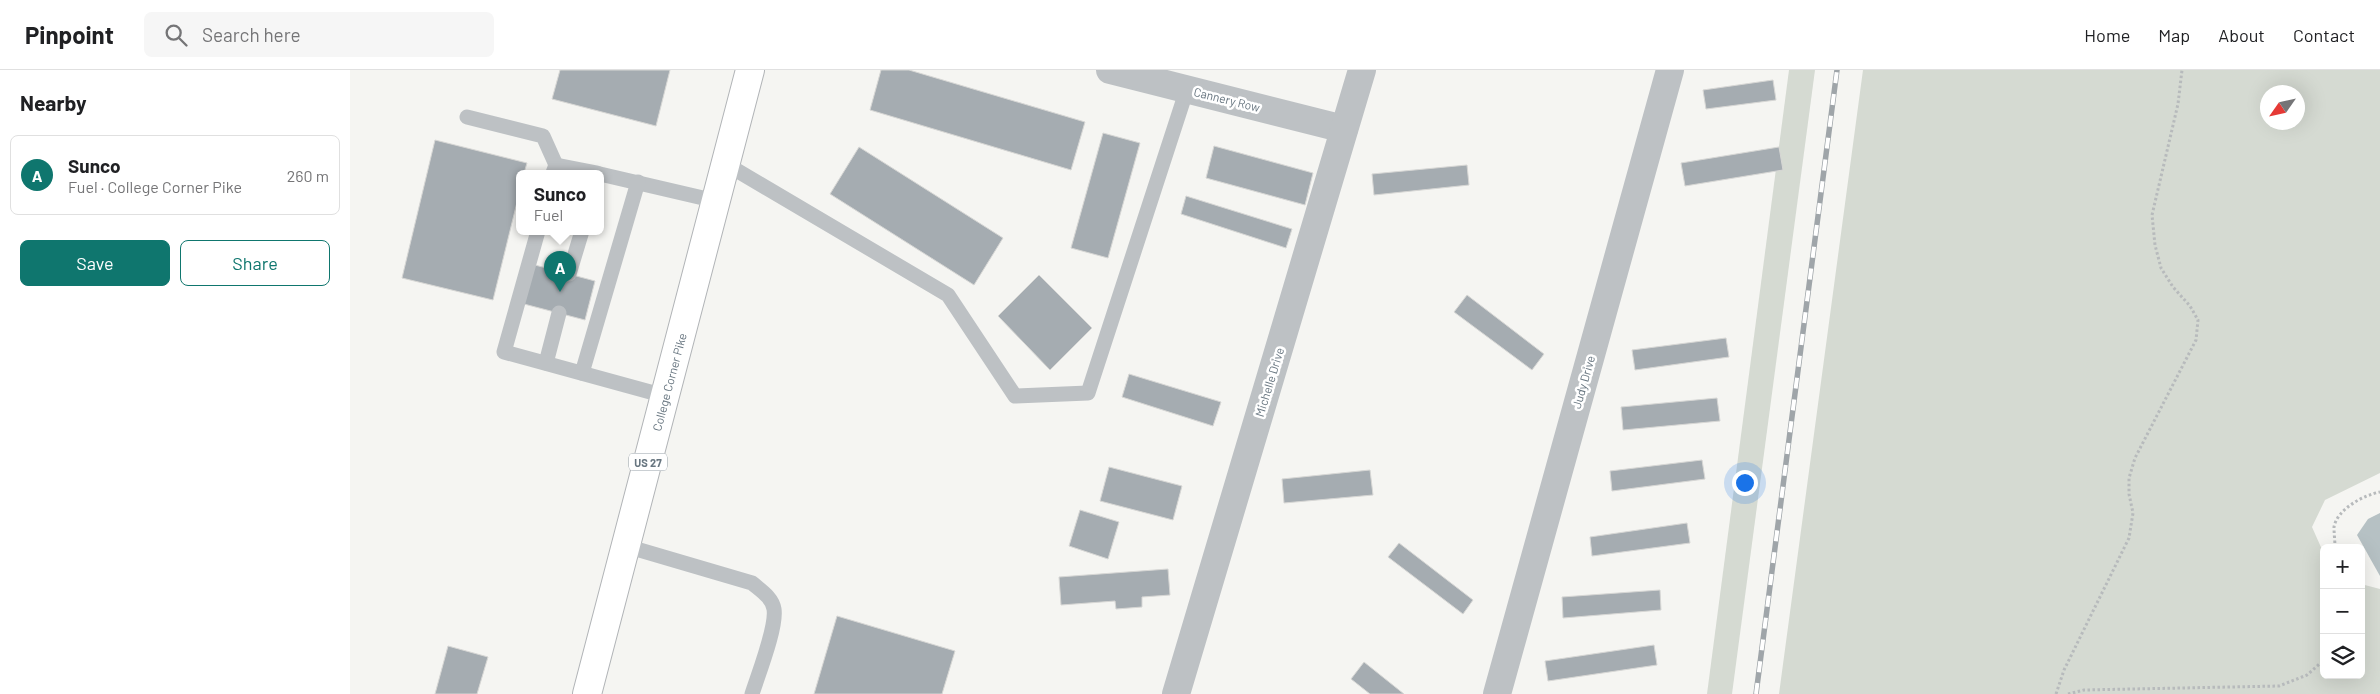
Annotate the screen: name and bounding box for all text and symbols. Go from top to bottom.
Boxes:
search box [144,12,494,57]
text: Pinpoint [25,20,114,49]
icon: search [162,21,190,49]
text: Search here [202,23,301,46]
text: Home [2084,24,2130,46]
text: Map [2158,24,2190,46]
text: About [2218,24,2265,46]
text: Contact [2293,24,2355,46]
street label: Cannery Row [1193,84,1262,114]
north arrow [2260,85,2305,130]
text: Nearby [20,90,86,115]
text: Sunco [68,154,121,177]
text: A [32,166,42,185]
text: 260 m [287,166,329,185]
popup [516,170,604,235]
text: Fuel · College Corner Pike [68,177,242,196]
text: Sunco [534,182,586,205]
text: Fuel [534,205,563,224]
button: Save [20,240,170,286]
button: Share [180,240,330,286]
pin: A [544,251,576,292]
street label: College Corner Pike [649,331,689,433]
street label: Michelle Drive [1252,346,1286,418]
street label: Judy Drive [1569,354,1597,410]
road number: US 27 [629,454,667,471]
your location [1732,470,1758,496]
map controls [2320,544,2365,679]
button: + [2320,544,2365,589]
button: − [2320,589,2365,634]
button: layers [2320,634,2365,679]

